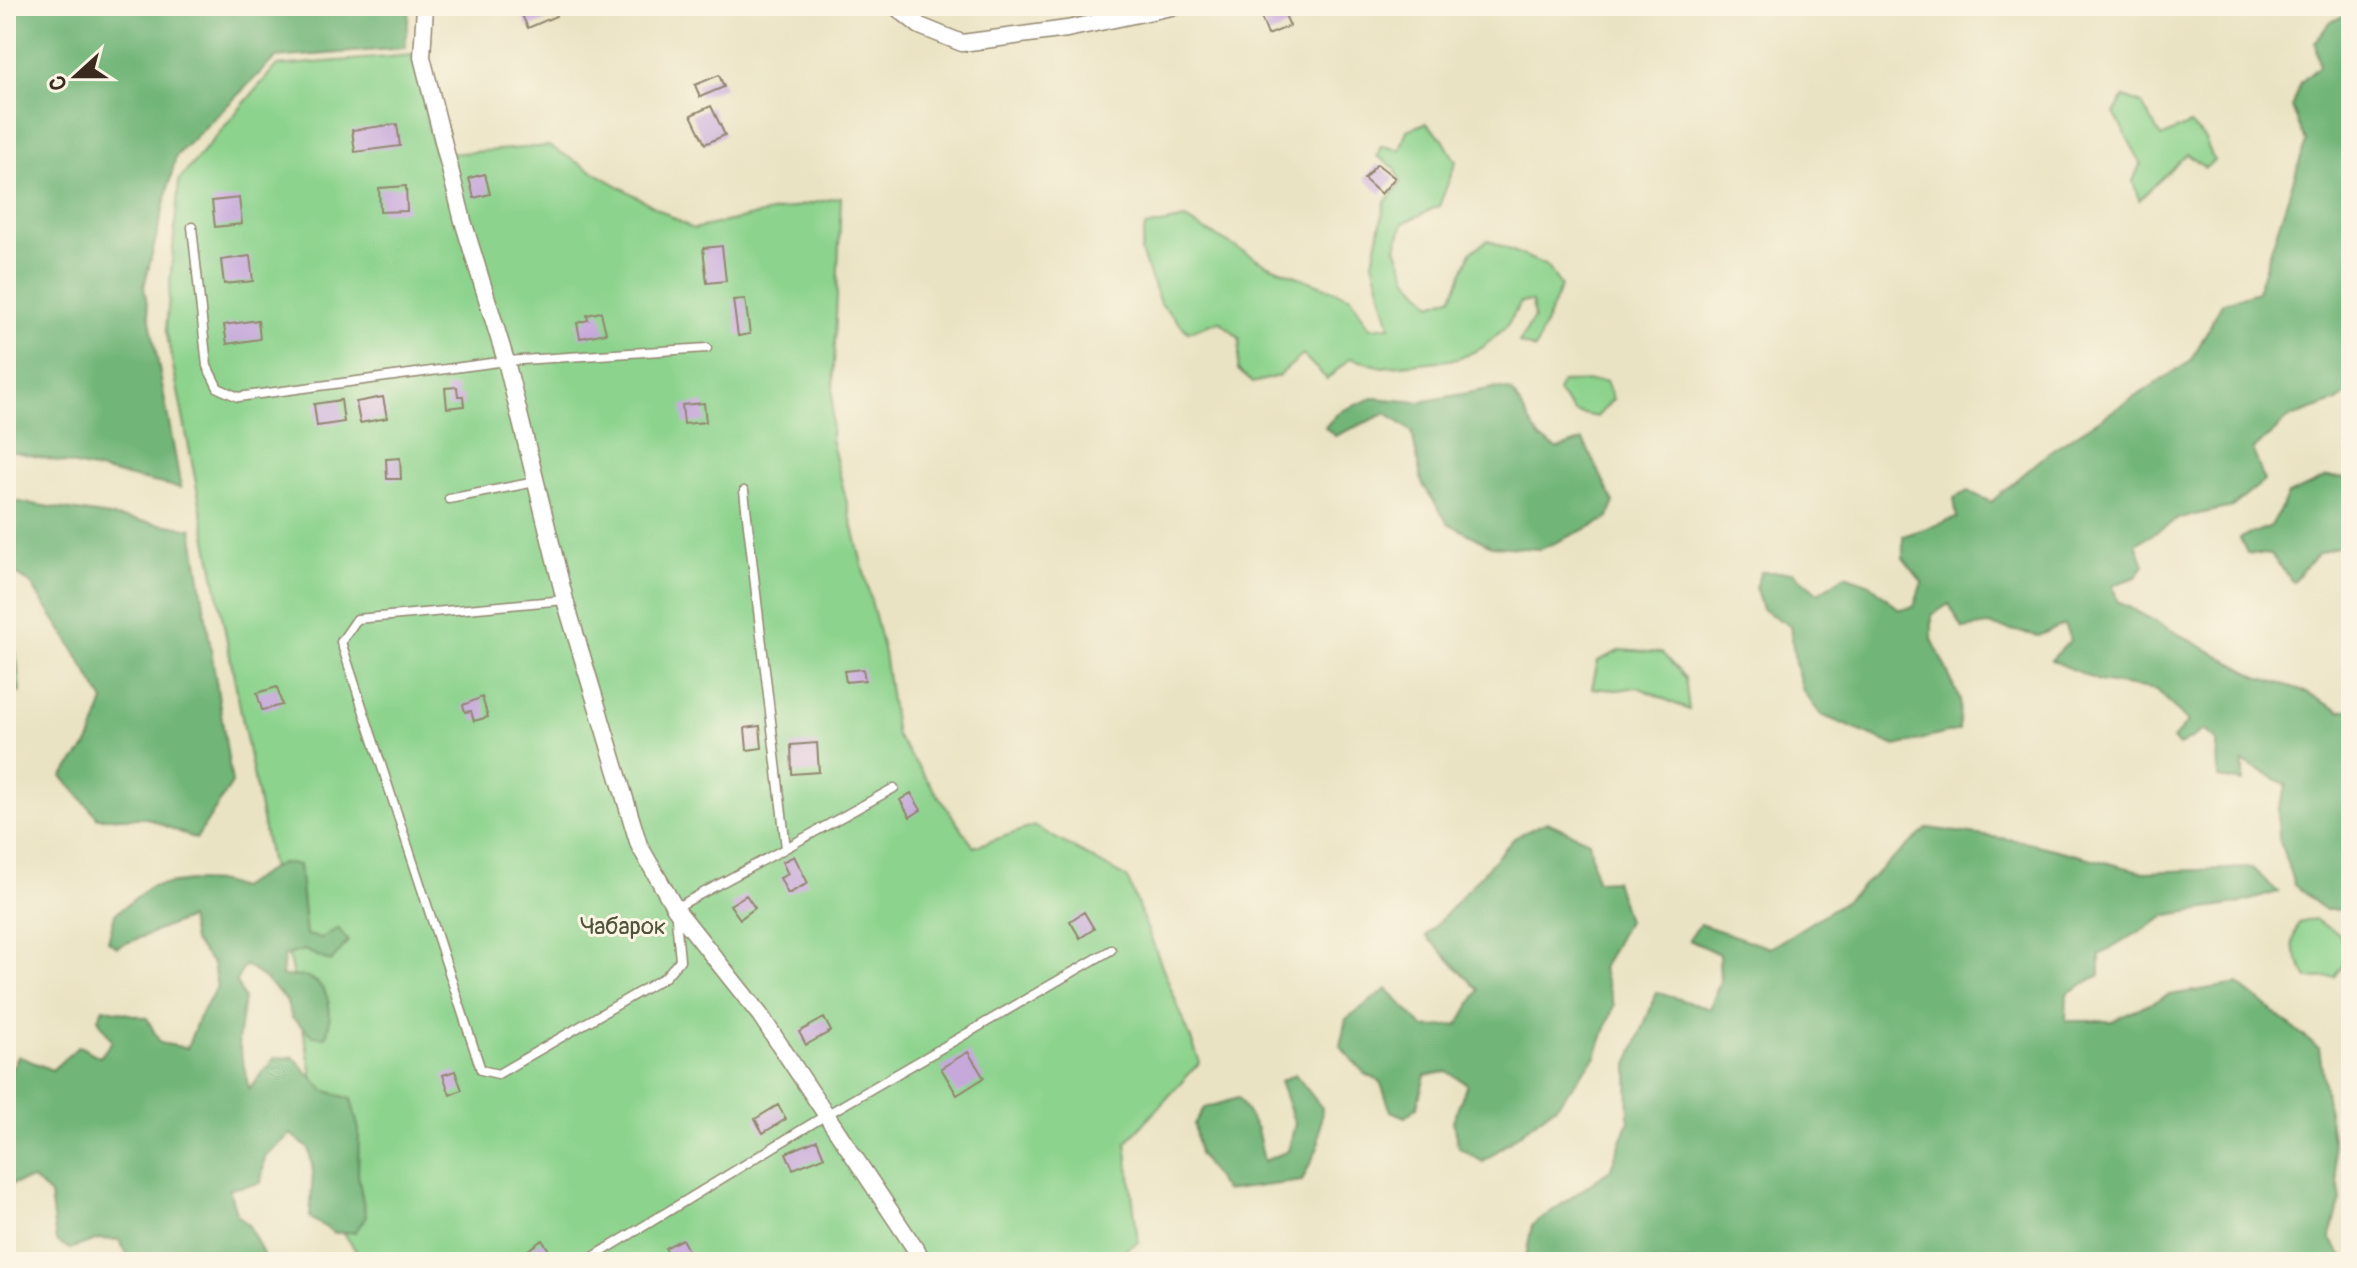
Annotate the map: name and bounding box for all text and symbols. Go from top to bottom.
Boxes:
north arrow [36,36,116,116]
text: С [43,71,74,94]
park label: Чабарок [580,912,666,941]

